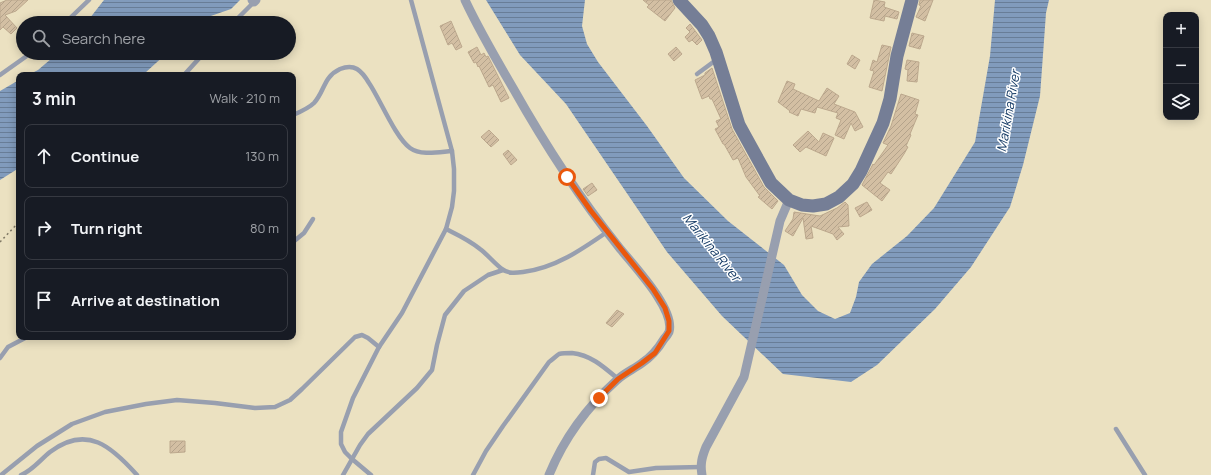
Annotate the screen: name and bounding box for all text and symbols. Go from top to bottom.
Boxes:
map controls [1163,12,1199,120]
button: + [1163,12,1199,48]
search box [16,16,296,60]
icon: search [30,27,52,49]
text: Search here [62,28,145,49]
button: − [1163,48,1199,84]
water label: Marikina River [992,66,1024,153]
button: layers [1163,84,1199,120]
text: 3 min [32,87,76,110]
text: Walk · 210 m [210,89,280,107]
icon: ahead [33,145,55,167]
text: Continue [71,146,139,167]
text: 130 m [245,147,279,165]
route start [558,168,576,186]
water label: Marikina River [679,209,746,287]
icon: right [33,217,55,239]
text: Turn right [71,218,142,239]
text: 80 m [250,219,279,237]
icon: arrive [33,289,55,311]
text: Arrive at destination [71,290,220,311]
route end [590,389,608,407]

